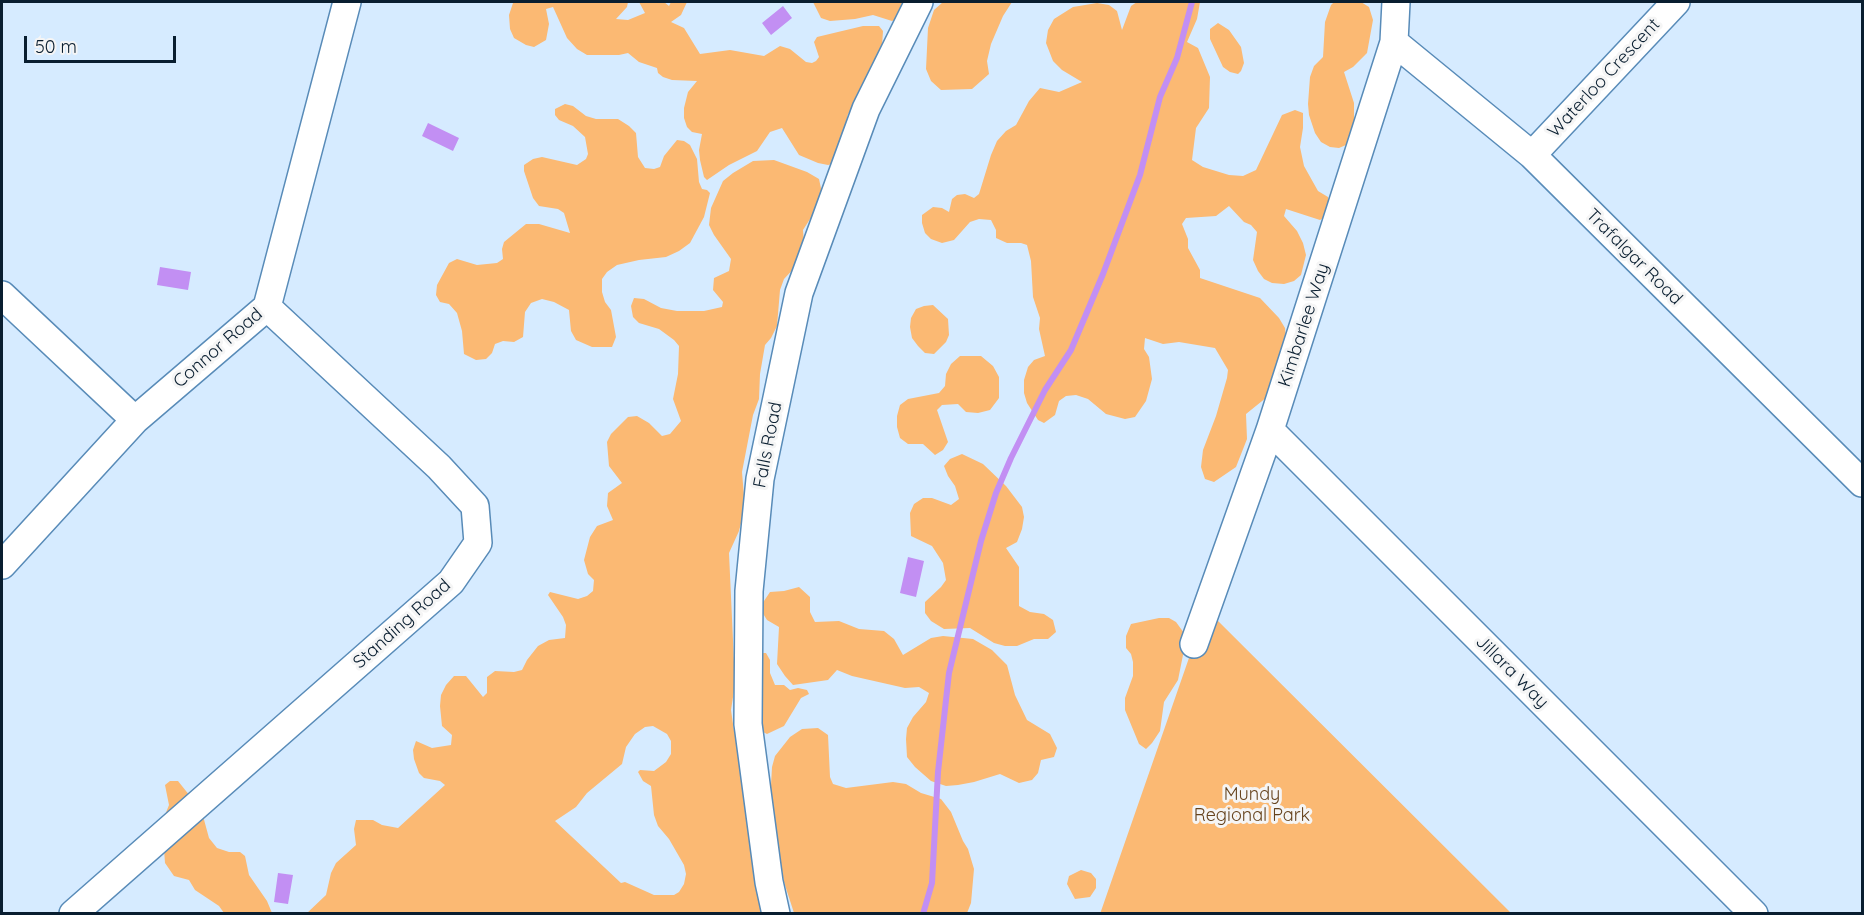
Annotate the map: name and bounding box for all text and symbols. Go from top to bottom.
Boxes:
street label: Waterloo Crescent [1543,14,1665,142]
scale bar [27,24,178,62]
text: 50 m [35,35,77,58]
street label: Trafalgar Road [1581,204,1687,310]
street label: Kimbarlee Way [1274,260,1334,390]
street label: Connor Road [169,304,267,392]
street label: Falls Road [749,400,787,490]
street label: Standing Road [349,575,455,673]
street label: Jillara Way [1471,631,1553,713]
park label: Mundy Regional Park [1194,784,1310,826]

